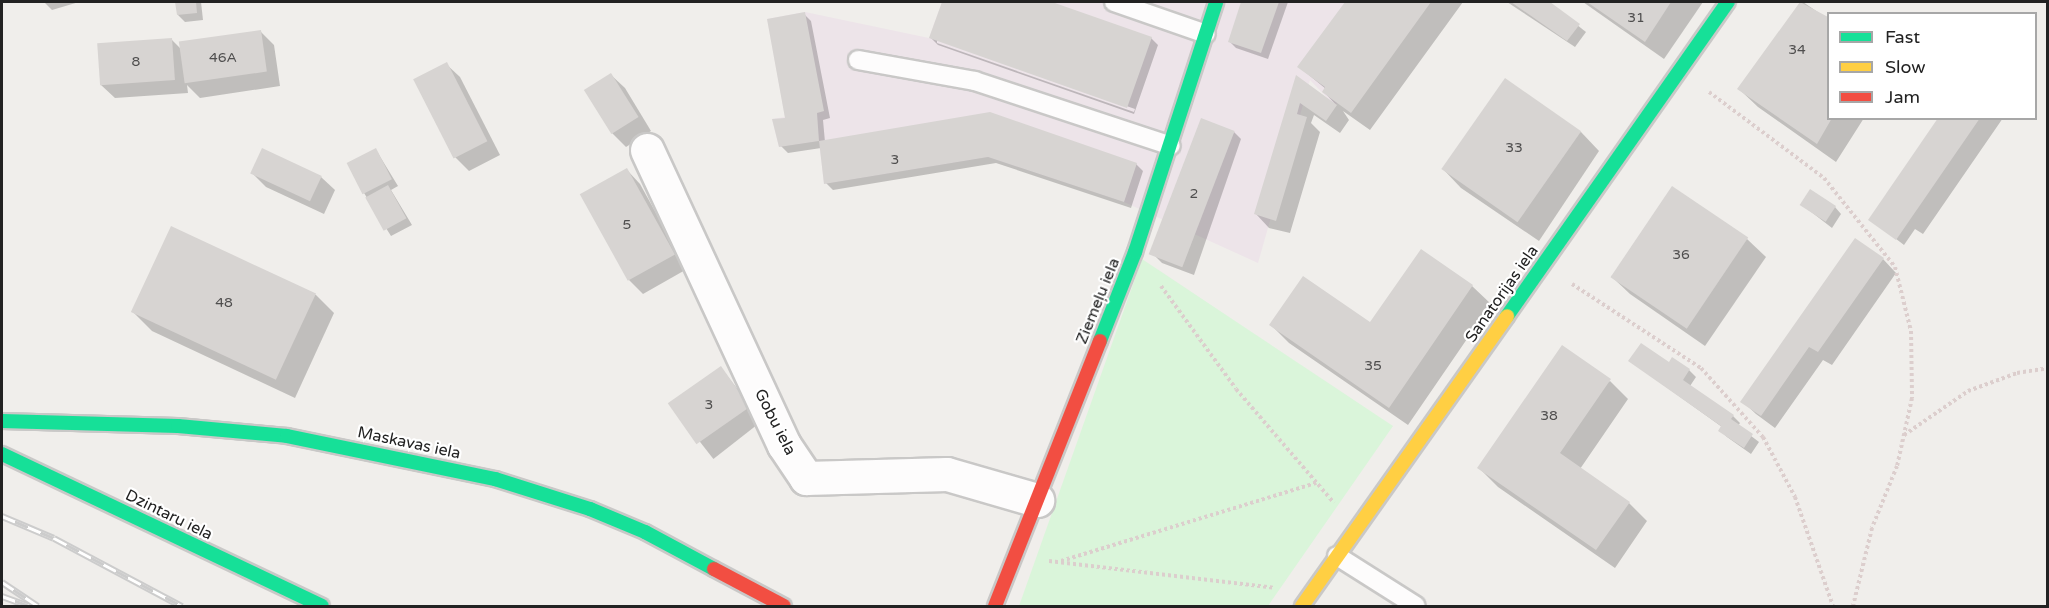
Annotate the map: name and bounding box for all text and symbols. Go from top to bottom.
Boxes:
house number: 31 [1627,10,1645,26]
legend [1827,12,2037,120]
text: Fast [1885,26,1920,48]
house number: 34 [1788,42,1806,58]
house number: 46A [209,50,237,66]
house number: 8 [132,54,140,70]
text: Slow [1885,56,1926,78]
text: Jam [1885,86,1920,108]
house number: 33 [1505,140,1523,156]
house number: 3 [891,152,899,168]
house number: 2 [1190,186,1198,202]
house number: 5 [623,217,631,233]
street label: Sanatorijas iela [1461,242,1543,346]
house number: 36 [1672,247,1690,263]
street label: Ziemeļu iela [1072,255,1124,347]
house number: 48 [215,295,233,311]
house number: 35 [1364,358,1382,374]
street label: Gobu iela [750,386,800,458]
house number: 3 [705,397,713,413]
house number: 38 [1540,408,1558,424]
street label: Maskavas iela [356,423,462,463]
street label: Dzintaru iela [122,486,216,544]

